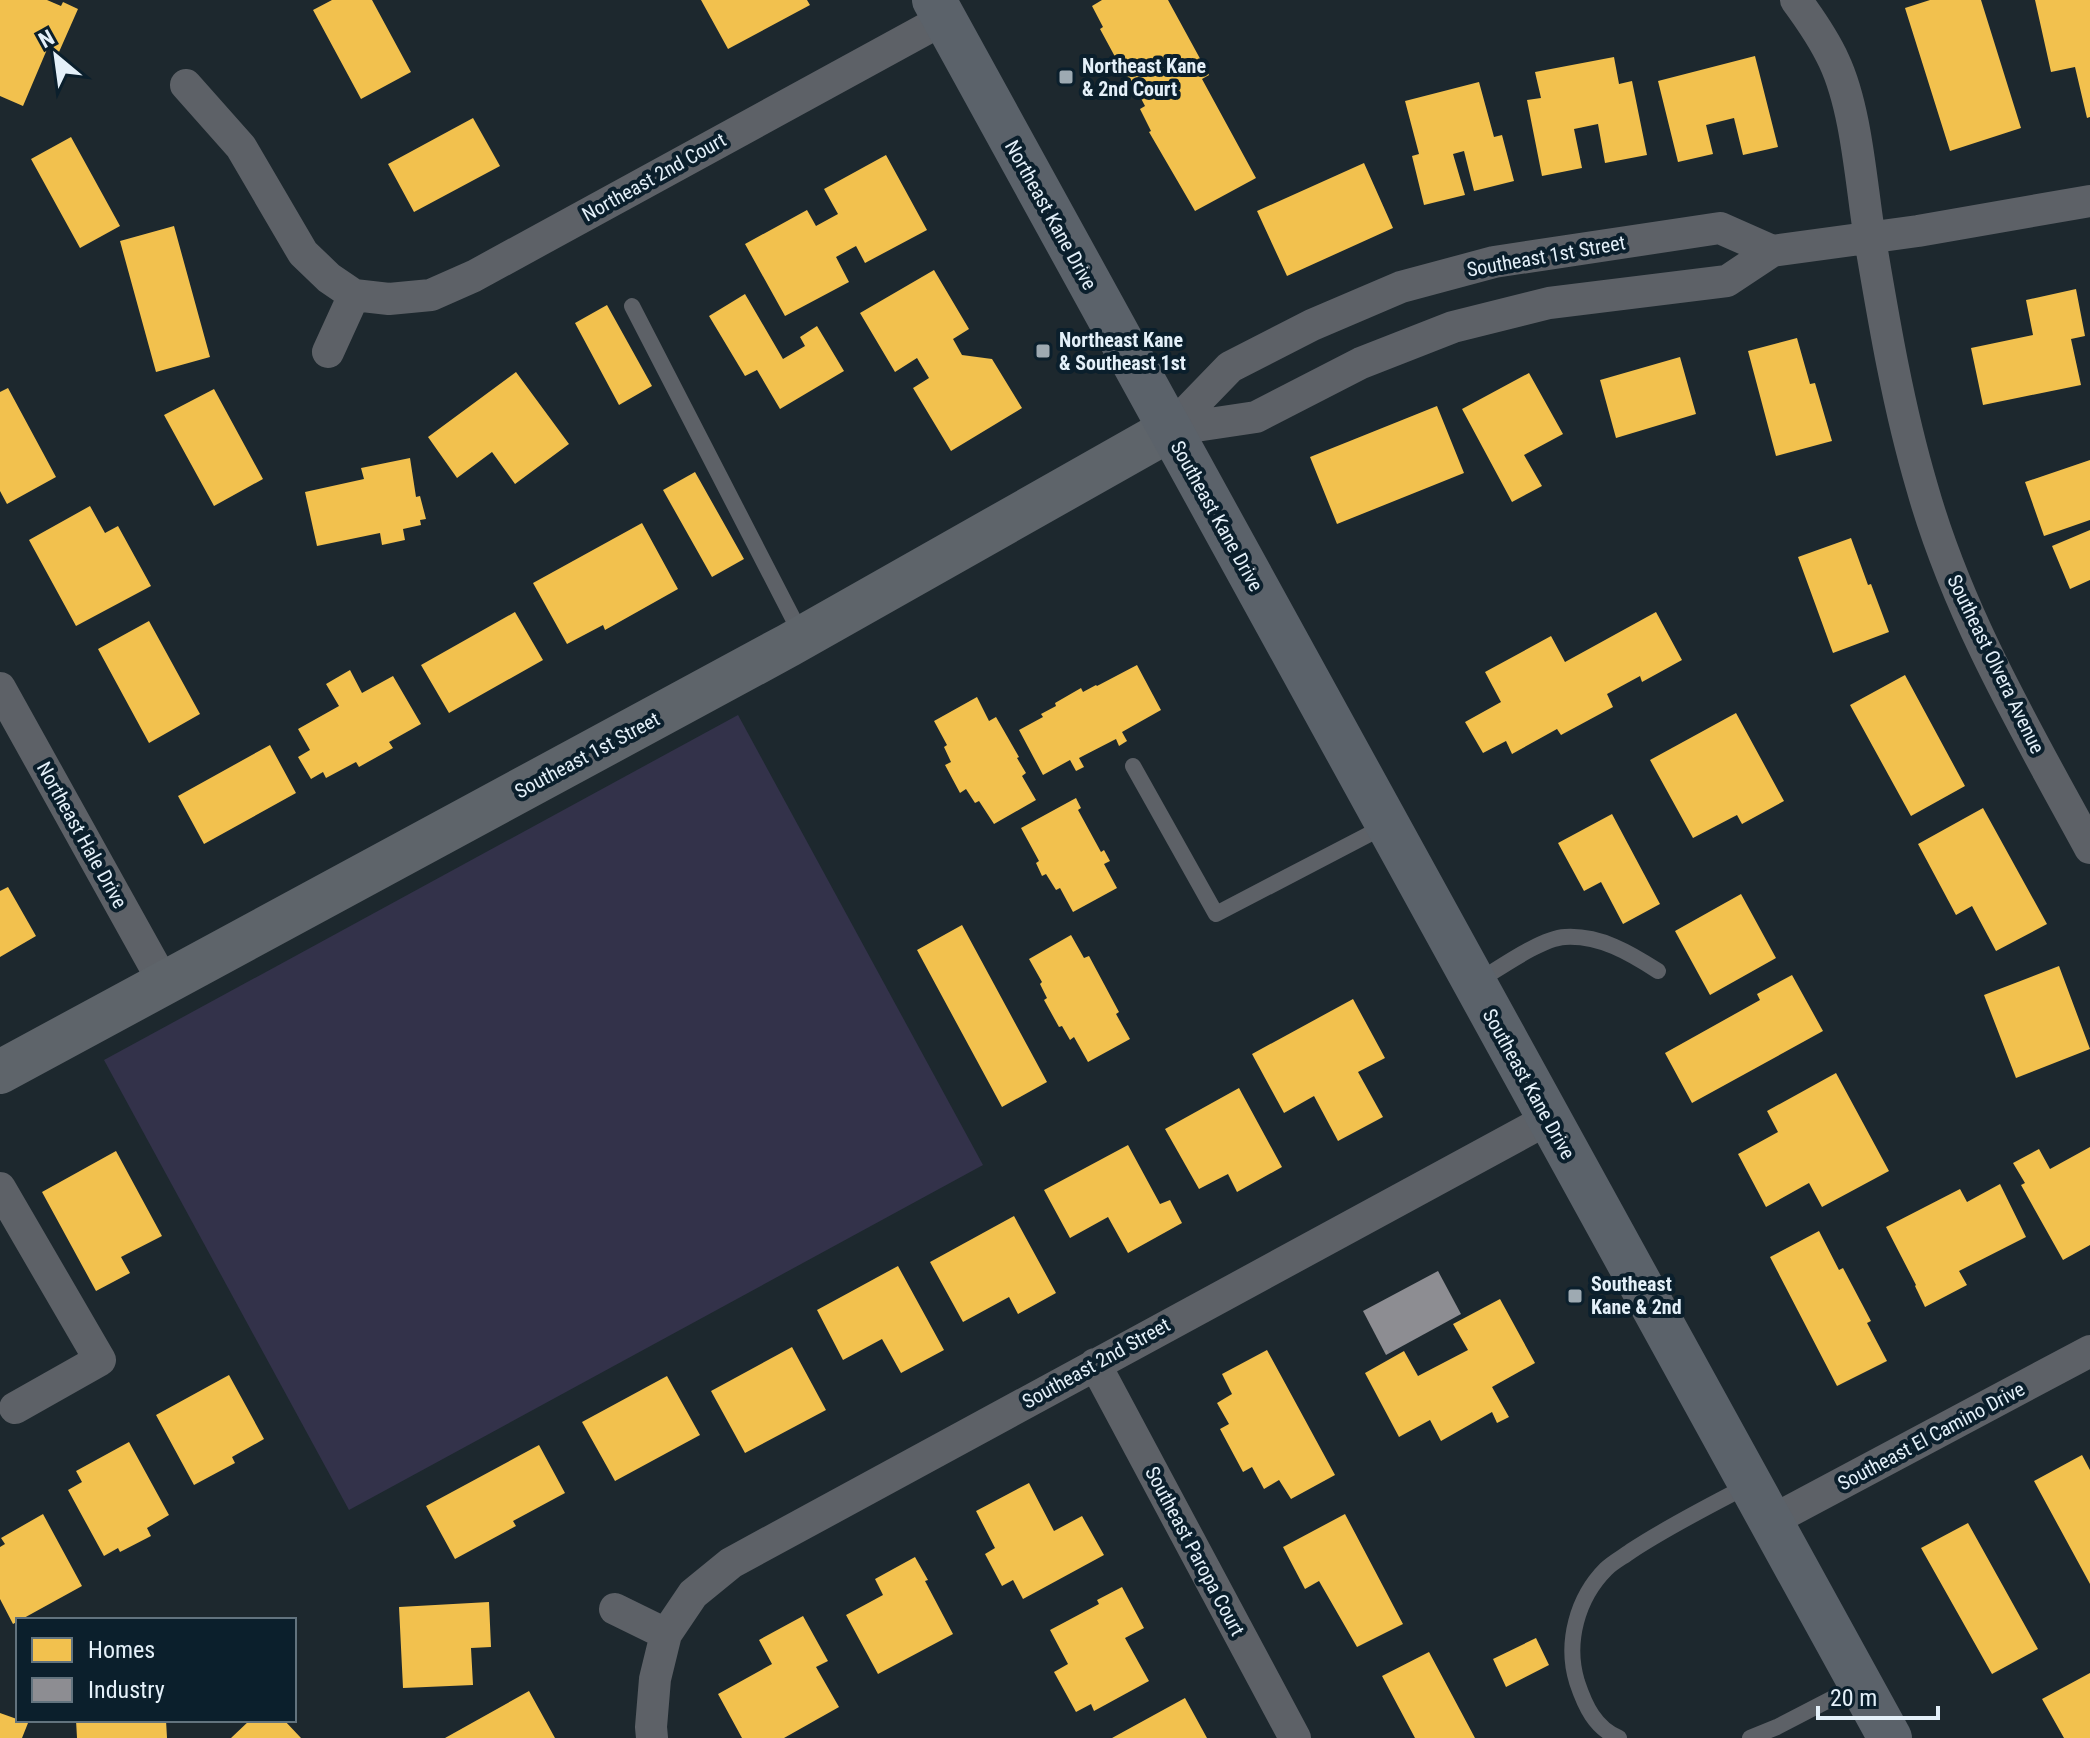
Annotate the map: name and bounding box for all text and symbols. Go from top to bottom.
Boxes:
north arrow [16,16,96,96]
text: N [35,25,59,53]
place label: Northeast Kane & 2nd Court [1082,54,1206,101]
marker: Northeast Kane & 2nd Court [1057,68,1075,86]
street label: Northeast 2nd Court [578,127,730,226]
street label: Northeast Kane Drive [1000,136,1102,294]
street label: Southeast 1st Street [1465,230,1627,282]
place label: Northeast Kane & Southeast 1st [1059,328,1186,375]
marker: Northeast Kane & Southeast 1st [1034,342,1052,360]
street label: Southeast Kane Drive [1166,437,1268,595]
street label: Southeast Olvera Avenue [1942,571,2050,757]
street label: Southeast 1st Street [510,707,664,803]
street label: Northeast Hale Drive [32,758,132,912]
street label: Southeast Kane Drive [1478,1005,1580,1163]
place label: Southeast Kane & 2nd [1591,1272,1682,1319]
marker: Southeast Kane & 2nd [1566,1287,1584,1305]
street label: Southeast 2nd Street [1018,1312,1174,1414]
street label: Southeast El Camino Drive [1833,1377,2029,1495]
street label: Southeast Paropa Court [1140,1462,1250,1640]
legend [16,1618,296,1722]
text: Homes [88,1636,155,1664]
scale bar [1818,1670,1938,1720]
text: Industry [88,1676,165,1704]
text: 20 m [1830,1684,1877,1712]

